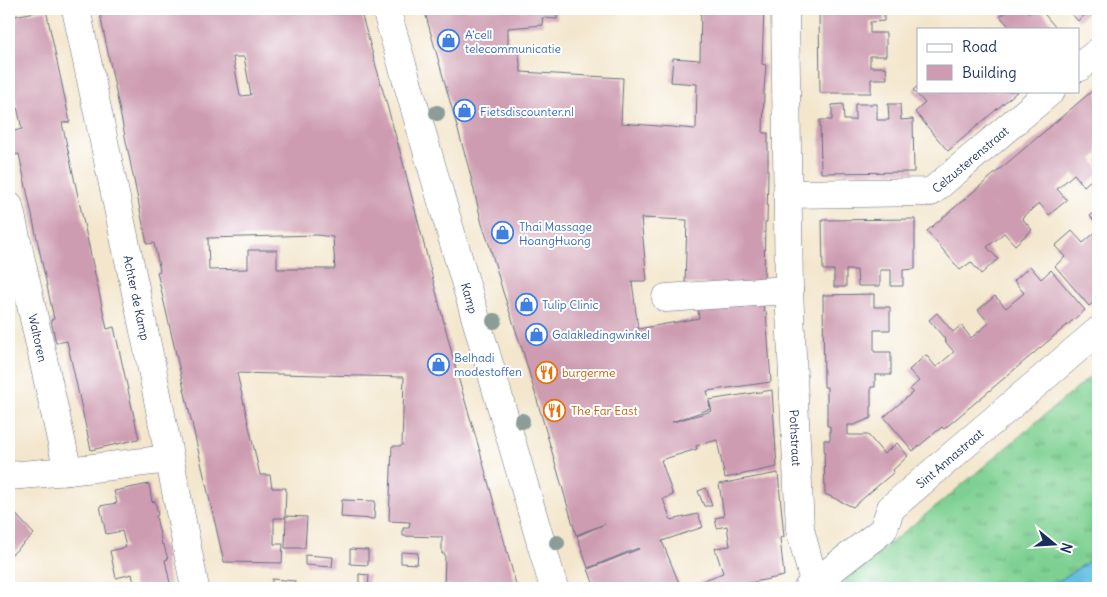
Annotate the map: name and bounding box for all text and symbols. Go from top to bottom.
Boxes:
place label: A'cell telecommunicatie [465,27,561,56]
legend [917,28,1080,92]
shop icon: A'cell telecommunicatie [437,29,461,53]
text: Road [962,37,997,56]
text: Building [962,63,1017,82]
shop icon: Fietsdiscounter.nl [452,99,476,123]
place label: Fietsdiscounter.nl [480,104,574,119]
street label: Celzusterenstraat [929,123,1011,196]
place label: Thai Massage HoangHuong [519,219,592,248]
shop icon: Thai Massage HoangHuong [491,221,515,245]
street label: Achter de Kamp [121,254,153,342]
street label: Kamp [458,281,482,315]
shop icon: Tulip Clinic [514,292,538,316]
place label: Tulip Clinic [542,297,599,312]
street label: Waltoren [26,312,51,363]
shop icon: Galakledingwinkel [524,322,548,346]
place label: Galakledingwinkel [552,327,650,342]
place label: Belhadi modestoffen [454,350,522,379]
shop icon: Belhadi modestoffen [426,352,450,376]
restaurant icon: burgerme [534,360,558,384]
place label: burgerme [562,365,615,380]
restaurant icon: The Far East [543,398,567,422]
place label: The Far East [571,403,638,418]
street label: Pothstraat [787,409,805,466]
street label: Sint Annastraat [913,425,986,491]
north arrow [1030,520,1080,570]
text: N [1056,541,1076,555]

